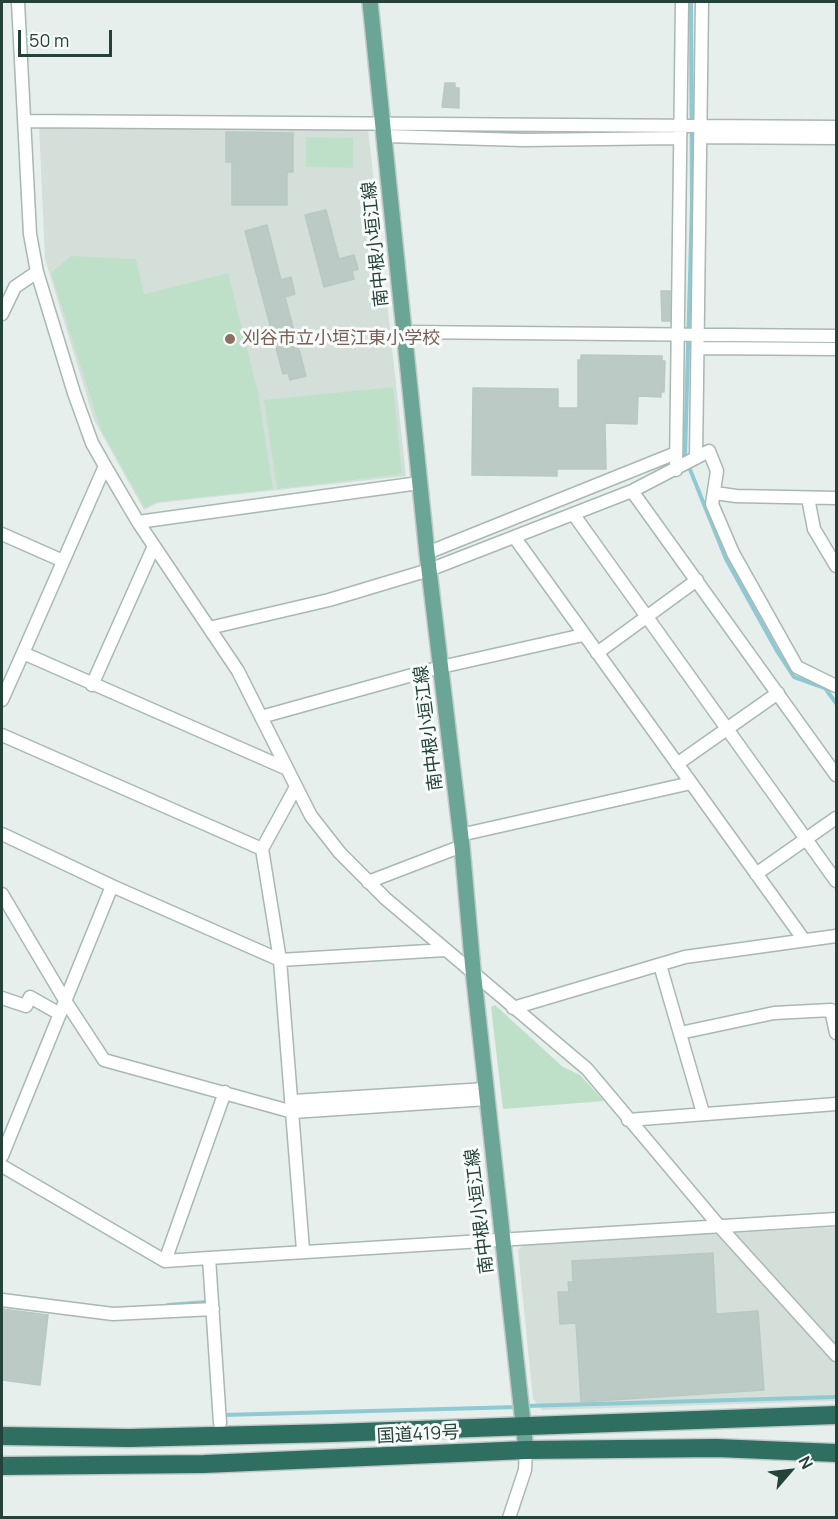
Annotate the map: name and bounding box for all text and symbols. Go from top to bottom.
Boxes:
scale bar [21,18,116,56]
text: 50 m [29,28,69,52]
street label: 南中根小垣江線 [359,180,393,308]
place label: 刈谷市立小垣江東小学校 [242,328,440,350]
marker: 刈谷市立小垣江東小学校 [223,332,237,346]
street label: 南中根小垣江線 [411,664,447,792]
street label: 南中根小垣江線 [462,1147,498,1275]
street label: 国道419号 [376,1422,460,1448]
north arrow [760,1441,820,1501]
text: N [793,1452,818,1473]

